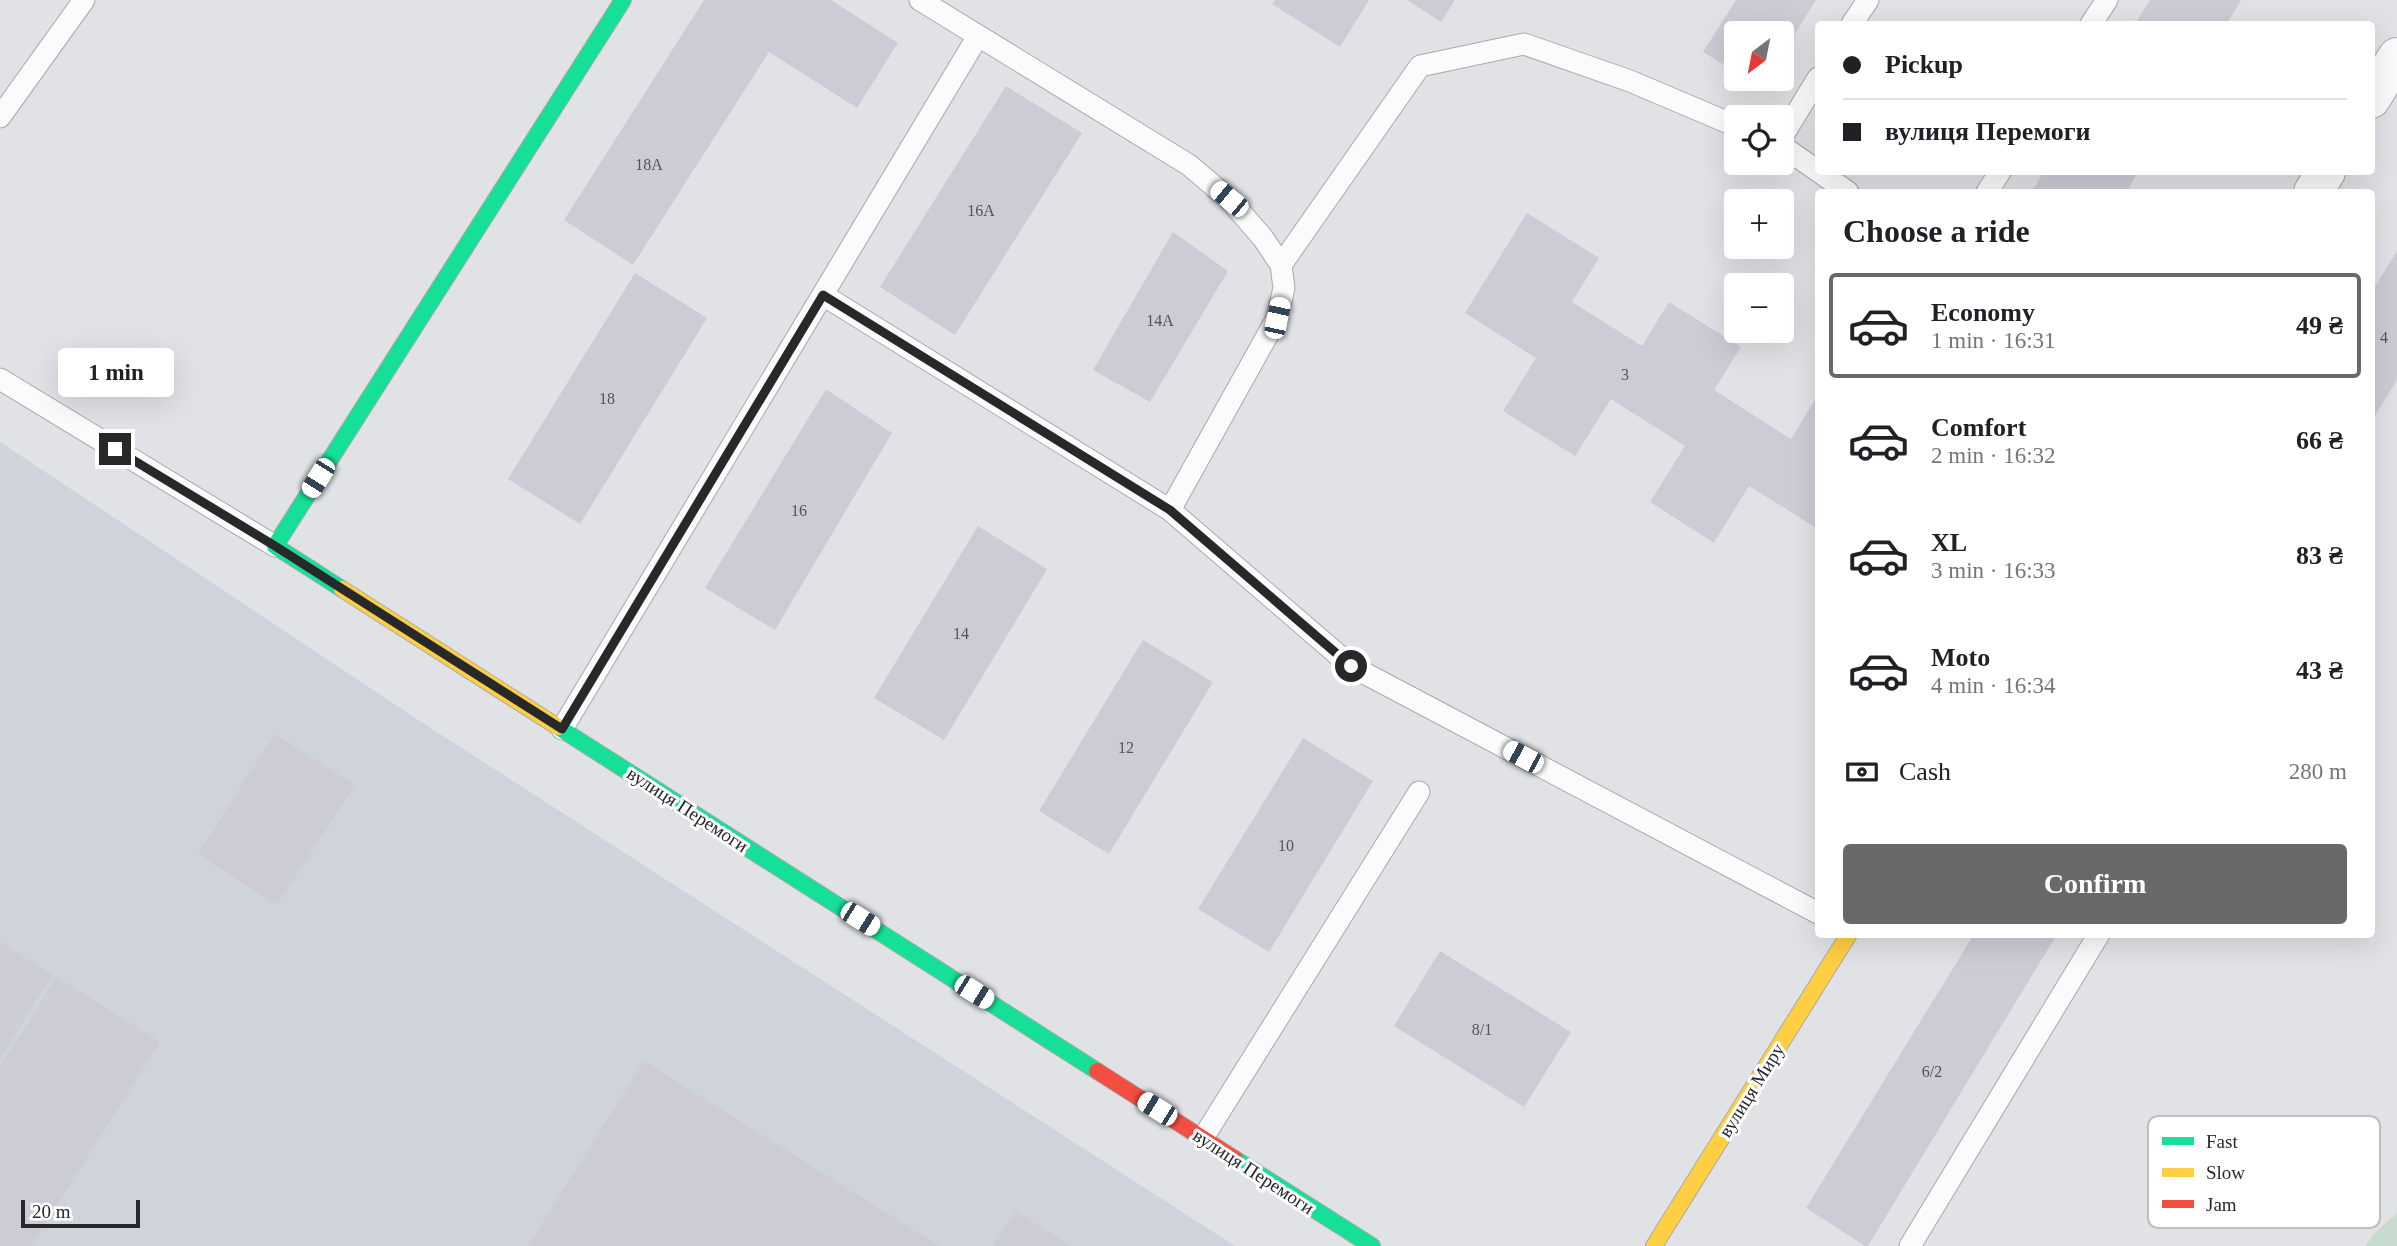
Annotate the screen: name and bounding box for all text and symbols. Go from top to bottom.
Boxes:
north arrow [1724,21,1794,91]
map controls [1724,21,1794,343]
text: Pickup [1885,50,1963,79]
button: locate [1724,105,1794,175]
text: вулиця Перемоги [1885,117,2091,146]
house number: 18А [635,156,663,173]
car [1207,177,1252,221]
button: + [1724,189,1794,259]
house number: 16А [967,202,995,219]
text: Choose a ride [1843,213,2030,249]
button: − [1724,273,1794,343]
icon: car [1847,294,1910,357]
car [1263,295,1292,341]
text: Economy [1931,298,2035,327]
text: 49 ₴ [2296,311,2343,340]
house number: 14А [1146,312,1174,329]
text: 1 min · 16:31 [1931,328,2056,353]
house number: 4 [2380,329,2388,346]
callout: 1 min [57,348,173,396]
text: 1 min [88,360,144,385]
house number: 3 [1621,366,1629,383]
house number: 18 [599,390,615,407]
icon: car [1847,409,1910,472]
text: Comfort [1931,413,2026,442]
text: 66 ₴ [2296,426,2343,455]
route end [99,433,131,465]
text: 2 min · 16:32 [1931,443,2056,468]
car [298,455,339,501]
house number: 16 [791,502,807,519]
icon: car [1847,524,1910,587]
text: XL [1931,528,1967,557]
text: 83 ₴ [2296,541,2343,570]
text: 3 min · 16:33 [1931,558,2056,583]
house number: 14 [953,625,969,642]
icon: car [1847,639,1910,702]
text: Moto [1931,643,1990,672]
route start [1335,650,1367,682]
text: 43 ₴ [2296,656,2343,685]
text: 4 min · 16:34 [1931,673,2056,698]
car [1500,738,1547,776]
house number: 12 [1118,739,1134,756]
icon: cash [1843,753,1881,791]
text: Cash [1899,757,1951,786]
text: 280 m [2289,759,2347,784]
street label: вулиця Перемоги [623,763,752,856]
house number: 10 [1278,837,1294,854]
button: Confirm [1843,844,2347,924]
car [837,899,884,939]
car [951,972,998,1012]
house number: 8/1 [1472,1021,1492,1038]
street label: вулиця Миру [1714,1039,1789,1141]
house number: 6/2 [1922,1063,1942,1080]
car [1134,1089,1181,1129]
legend [2148,1116,2380,1228]
street label: вулиця Перемоги [1189,1125,1318,1218]
text: Fast [2206,1131,2238,1152]
text: Slow [2206,1162,2245,1183]
text: Jam [2206,1194,2237,1215]
scale bar [21,1197,140,1229]
text: 20 m [32,1201,71,1222]

